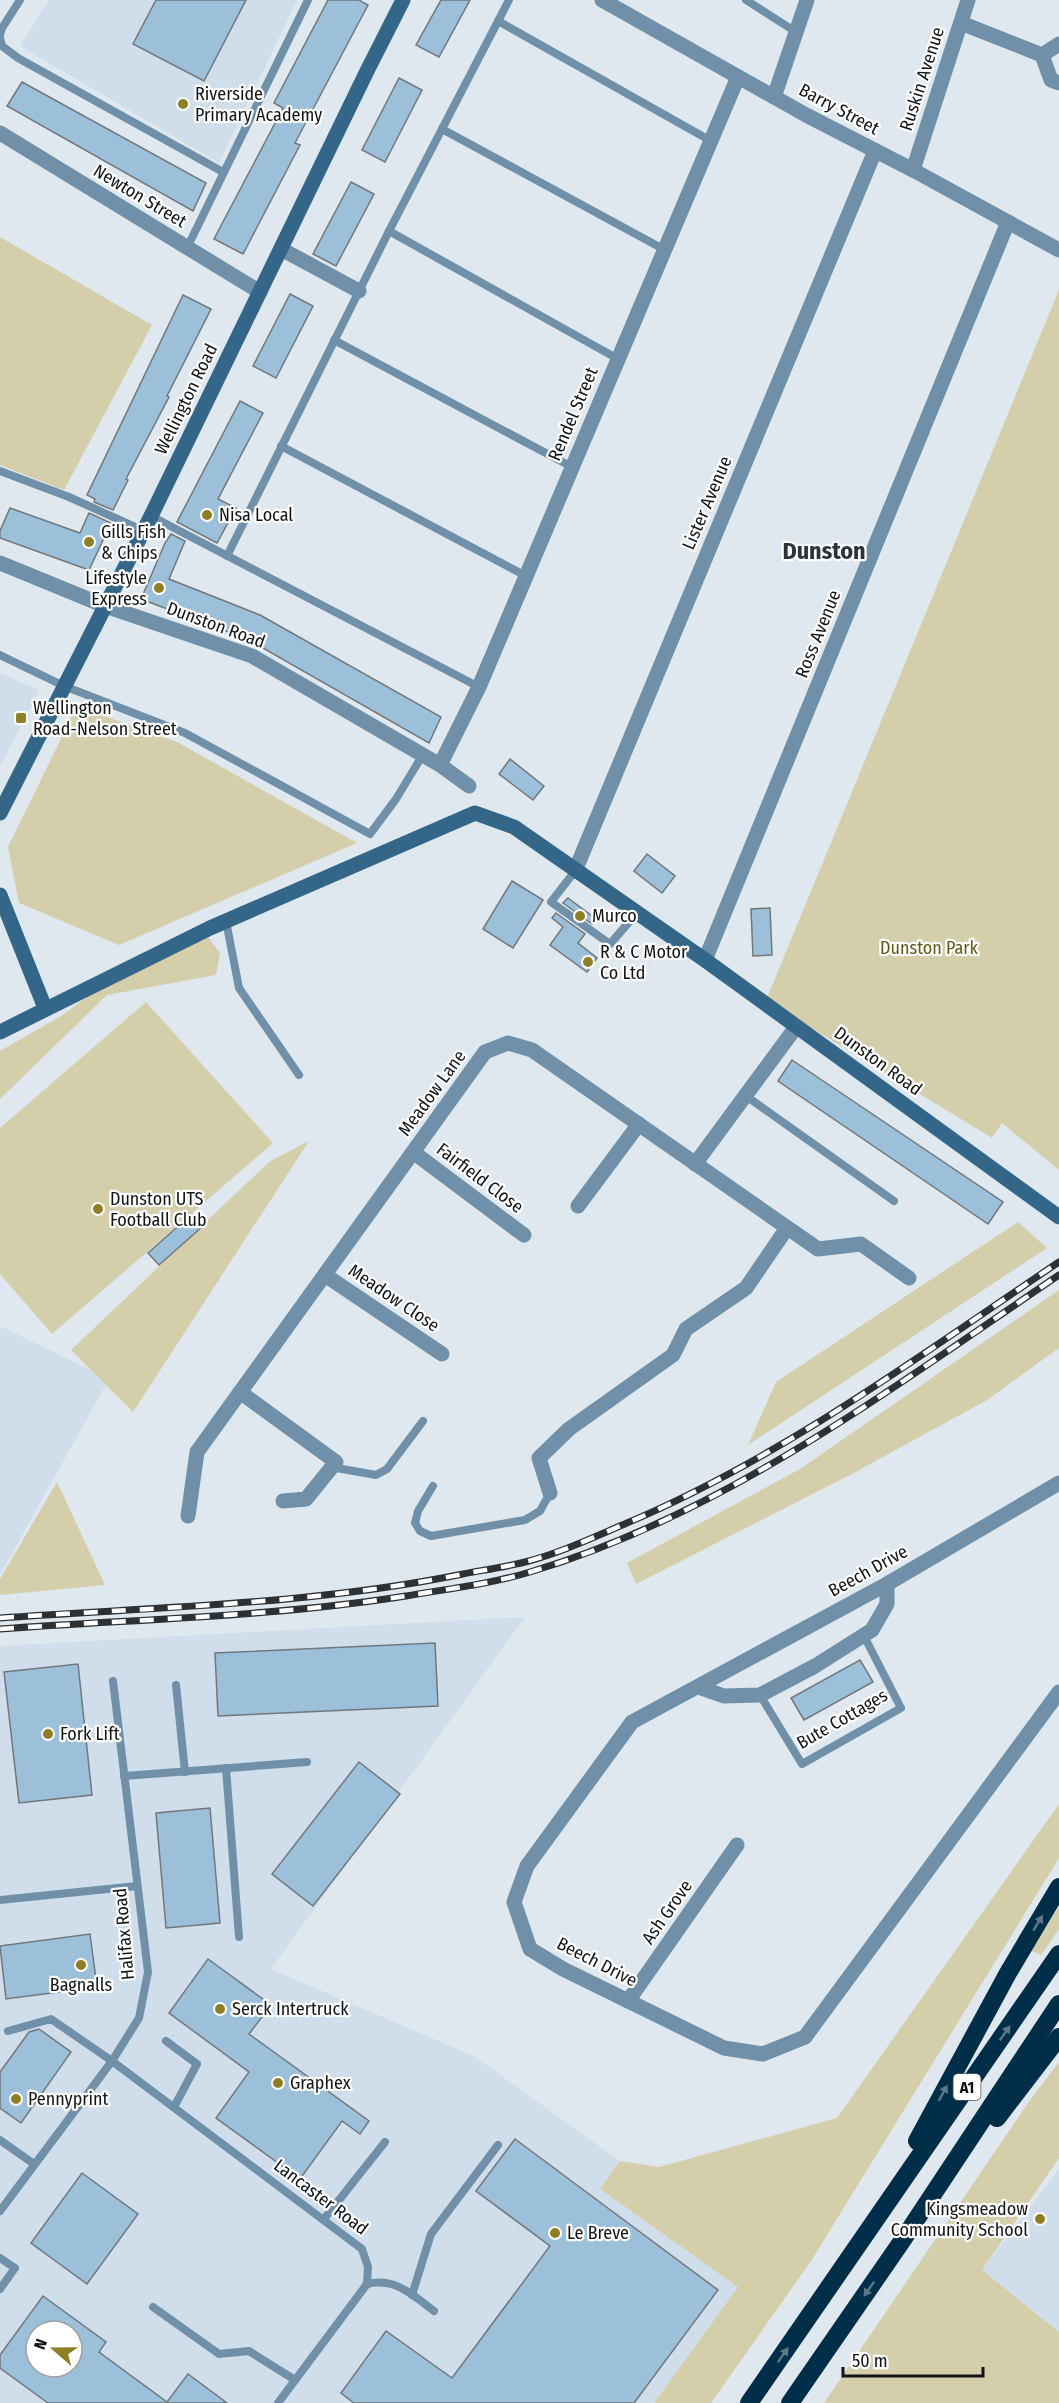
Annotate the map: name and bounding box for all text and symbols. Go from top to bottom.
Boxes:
street label: Ruskin Avenue [895,24,949,134]
street label: Barry Street [795,79,883,139]
place label: Riverside Primary Academy [195,83,322,126]
marker: Riverside Primary Academy [176,97,190,111]
street label: Newton Street [89,160,191,232]
street label: Wellington Road [150,340,222,458]
street label: Rendel Street [543,364,603,464]
street label: Lister Avenue [677,453,737,553]
place label: Nisa Local [219,504,293,526]
marker: Nisa Local [200,508,214,522]
place label: Gills Fish & Chips [101,521,166,564]
marker: Gills Fish & Chips [82,535,96,549]
district label: Dunston [782,537,866,565]
place label: Lifestyle Express [85,567,147,610]
marker: Lifestyle Express [152,581,166,595]
street label: Ross Avenue [790,587,846,681]
street label: Dunston Road [164,597,268,653]
place label: Wellington Road-Nelson Street [33,697,177,740]
marker: Wellington Road-Nelson Street [14,711,28,725]
place label: Murco [592,905,637,927]
marker: Murco [573,909,587,923]
park label: Dunston Park [880,937,979,959]
place label: R & C Motor Co Ltd [600,941,688,984]
marker: R & C Motor Co Ltd [581,955,595,969]
street label: Dunston Road [830,1022,926,1100]
street label: Meadow Lane [394,1046,471,1140]
street label: Fairfield Close [432,1138,528,1218]
place label: Dunston UTS Football Club [110,1188,207,1231]
marker: Dunston UTS Football Club [91,1202,105,1216]
street label: Meadow Close [344,1259,444,1337]
street label: Beech Drive [825,1540,912,1602]
street label: Bute Cottages [793,1684,892,1754]
place label: Fork Lift [60,1723,120,1745]
marker: Fork Lift [41,1727,55,1741]
street label: Ash Grove [637,1876,697,1948]
street label: Halifax Road [109,1887,139,1981]
one-way arrow [1032,1915,1043,1931]
street label: Beech Drive [553,1932,641,1992]
marker: Bagnalls [74,1958,88,1972]
place label: Bagnalls [50,1974,112,1996]
place label: Serck Intertruck [232,1998,349,2020]
marker: Serck Intertruck [213,2002,227,2016]
one-way arrow [999,2025,1011,2041]
place label: Graphex [290,2072,351,2094]
road number: A1 [954,2074,980,2100]
marker: Graphex [271,2076,285,2090]
one-way arrow [938,2085,948,2102]
place label: Pennyprint [28,2088,109,2110]
marker: Pennyprint [9,2092,23,2106]
street label: Lancaster Road [269,2154,373,2240]
place label: Kingsmeadow Community School [891,2198,1028,2241]
marker: Kingsmeadow Community School [1033,2212,1047,2226]
place label: Le Breve [567,2222,629,2244]
marker: Le Breve [548,2226,562,2240]
one-way arrow [863,2281,875,2297]
north arrow [24,2319,84,2379]
text: N [30,2336,51,2352]
scale bar [843,2340,982,2378]
one-way arrow [777,2348,789,2364]
text: 50 m [852,2350,888,2372]

